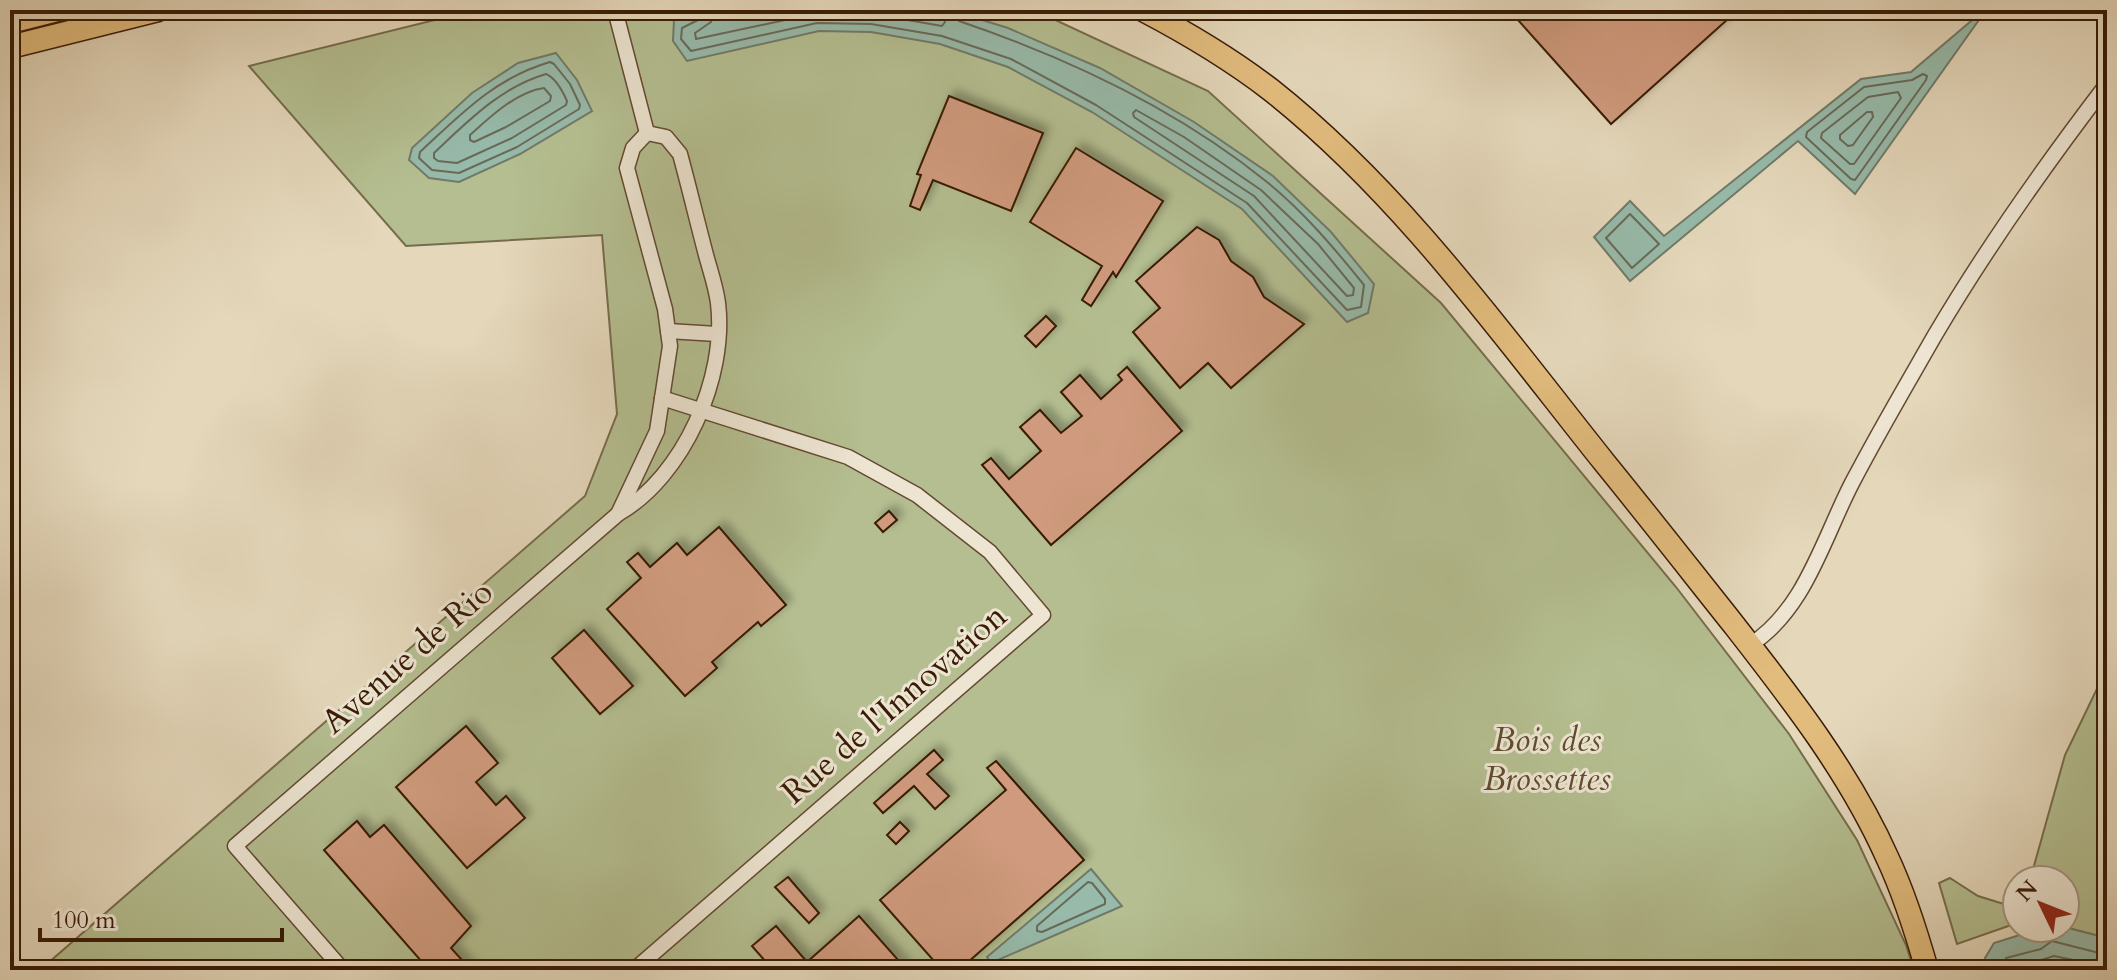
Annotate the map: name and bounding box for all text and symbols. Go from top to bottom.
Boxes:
street label: Avenue de Rio [311,570,503,744]
street label: Rue de l'Innovation [772,593,1016,815]
park label: Bois des Brossettes [1483,717,1611,802]
north arrow [2001,864,2081,944]
text: N [2010,874,2045,908]
scale bar [40,892,282,942]
text: 100 m [52,904,116,937]

